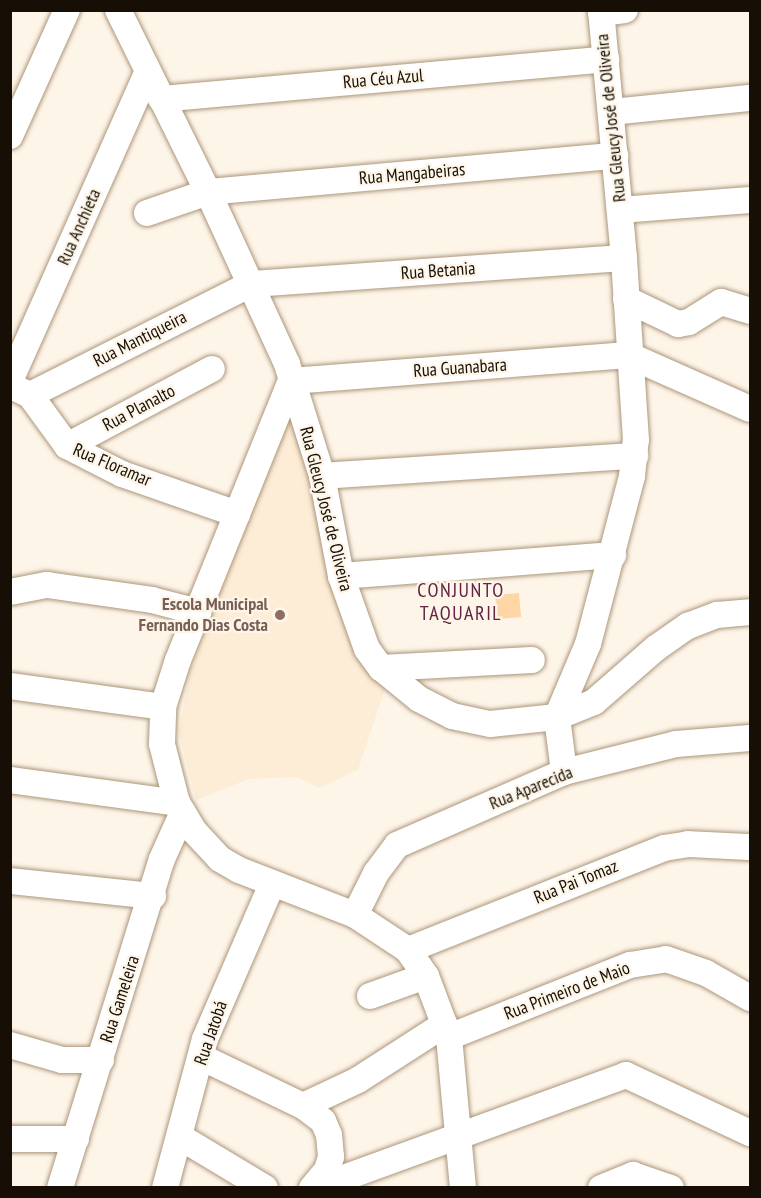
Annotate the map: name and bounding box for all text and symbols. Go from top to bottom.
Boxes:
street label: Rua Gleucy José de Oliveira [591,33,631,203]
street label: Rua Céu Azul [342,65,424,93]
street label: Rua Mangabeiras [358,159,466,189]
street label: Rua Anchieta [53,185,105,269]
street label: Rua Betania [400,258,476,284]
street label: Rua Mantiqueira [90,306,190,372]
street label: Rua Guanabara [413,354,507,382]
street label: Rua Planalto [99,380,179,436]
street label: Rua Gleucy José de Oliveira [295,424,357,594]
street label: Rua Floramar [70,439,154,491]
district label: CONJUNTO TAQUARIL [417,578,505,625]
place label: Escola Municipal Fernando Dias Costa [138,594,268,636]
marker: Escola Municipal Fernando Dias Costa [273,608,287,622]
street label: Rua Aparecida [486,761,576,815]
street label: Rua Pai Tomaz [531,855,621,909]
street label: Rua Gameleira [96,953,144,1045]
street label: Rua Primeiro de Maio [501,957,633,1025]
street label: Rua Jatobá [190,998,232,1068]

